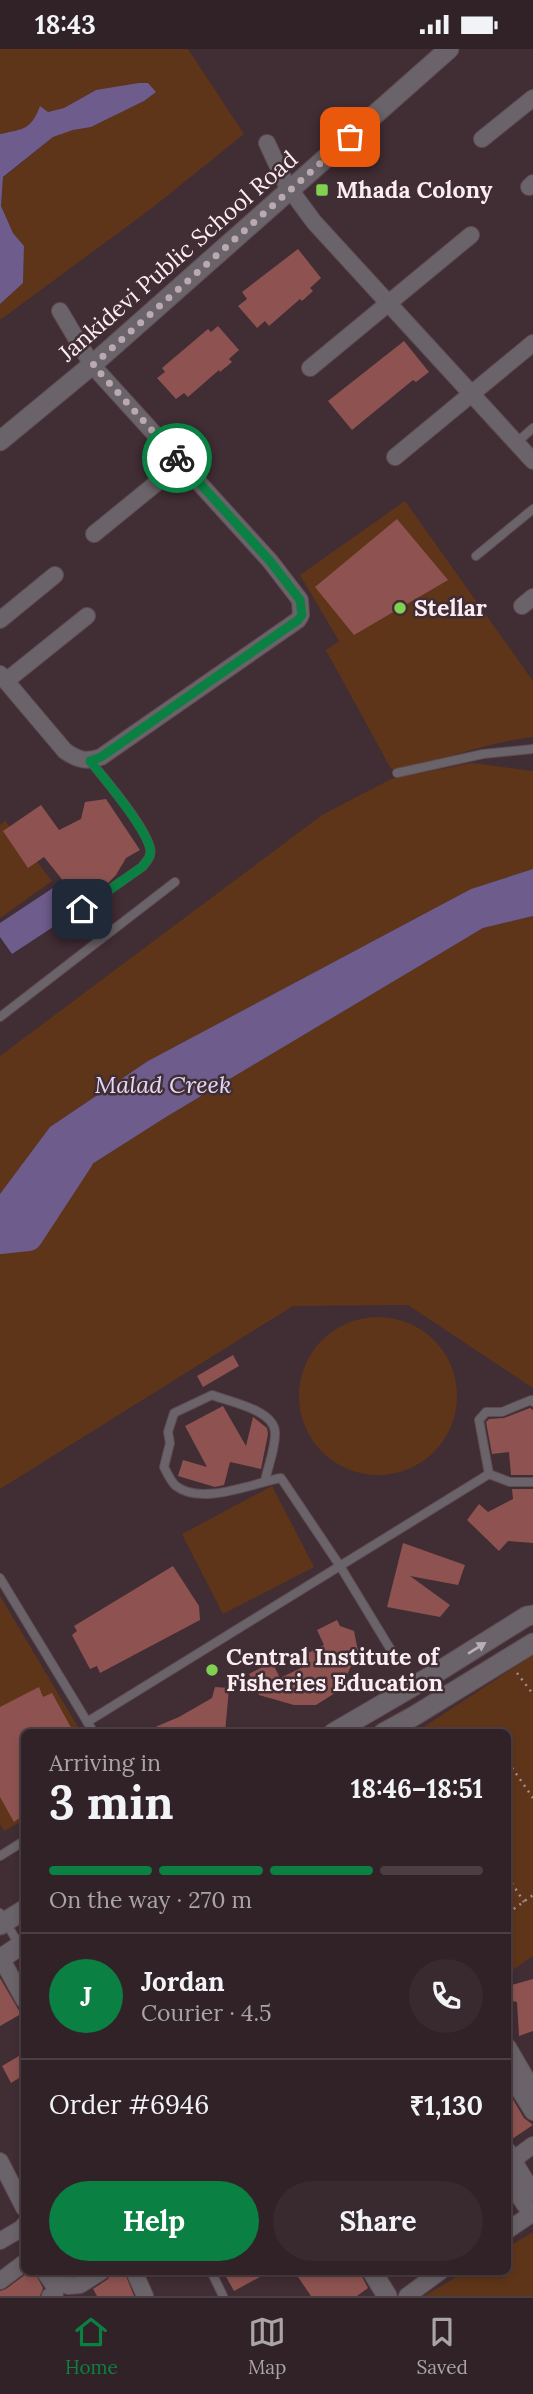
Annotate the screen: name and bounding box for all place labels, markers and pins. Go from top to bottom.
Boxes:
pin [320,107,380,167]
place label: Mhada Colony [336,175,493,204]
marker: Mhada Colony [314,182,330,198]
place label: Stellar [414,593,487,622]
marker: Stellar [392,600,408,616]
pin [52,879,112,939]
place label: Central Institute of Fisheries Education [226,1642,443,1697]
marker: Central Institute of Fisheries Education [204,1662,220,1678]

